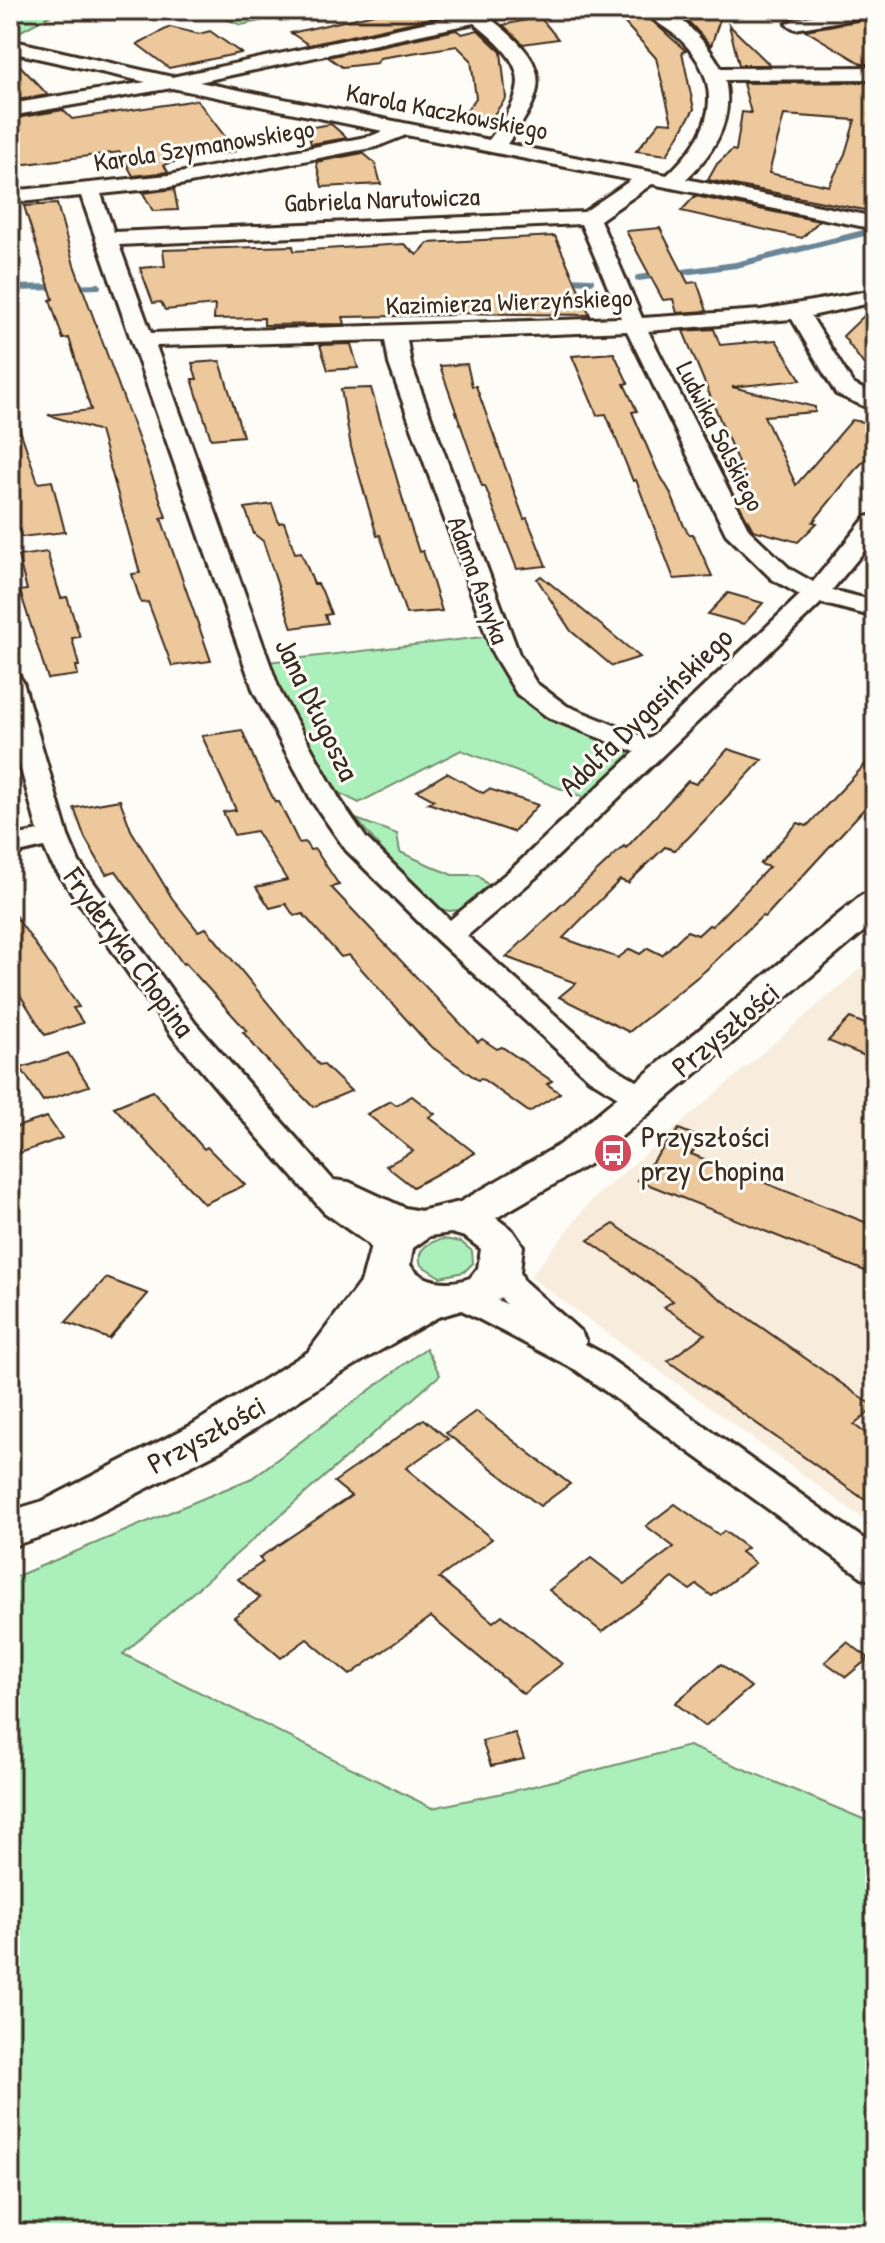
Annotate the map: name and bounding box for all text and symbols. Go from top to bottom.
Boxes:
street label: Karola Kaczkowskiego [343,74,551,148]
street label: Karola Szymanowskiego [91,110,317,180]
street label: Gabriela Narutowicza [284,178,480,220]
street label: Kazimierza Wierzyńskiego [385,279,633,323]
street label: Ludwika Solskiego [668,355,774,517]
street label: Adama Asnyka [440,511,518,649]
street label: Adolfa Dygasińskiego [549,617,741,805]
street label: Jana Długosza [266,631,370,787]
street label: Fryderyka Chopina [54,858,205,1045]
street label: Przyszłości [663,972,787,1086]
place label: Przyszłości przy Chopina [641,1116,784,1190]
bus stop icon: Przyszłości przy Chopina [592,1132,634,1174]
street label: Przyszłości [140,1385,272,1483]

